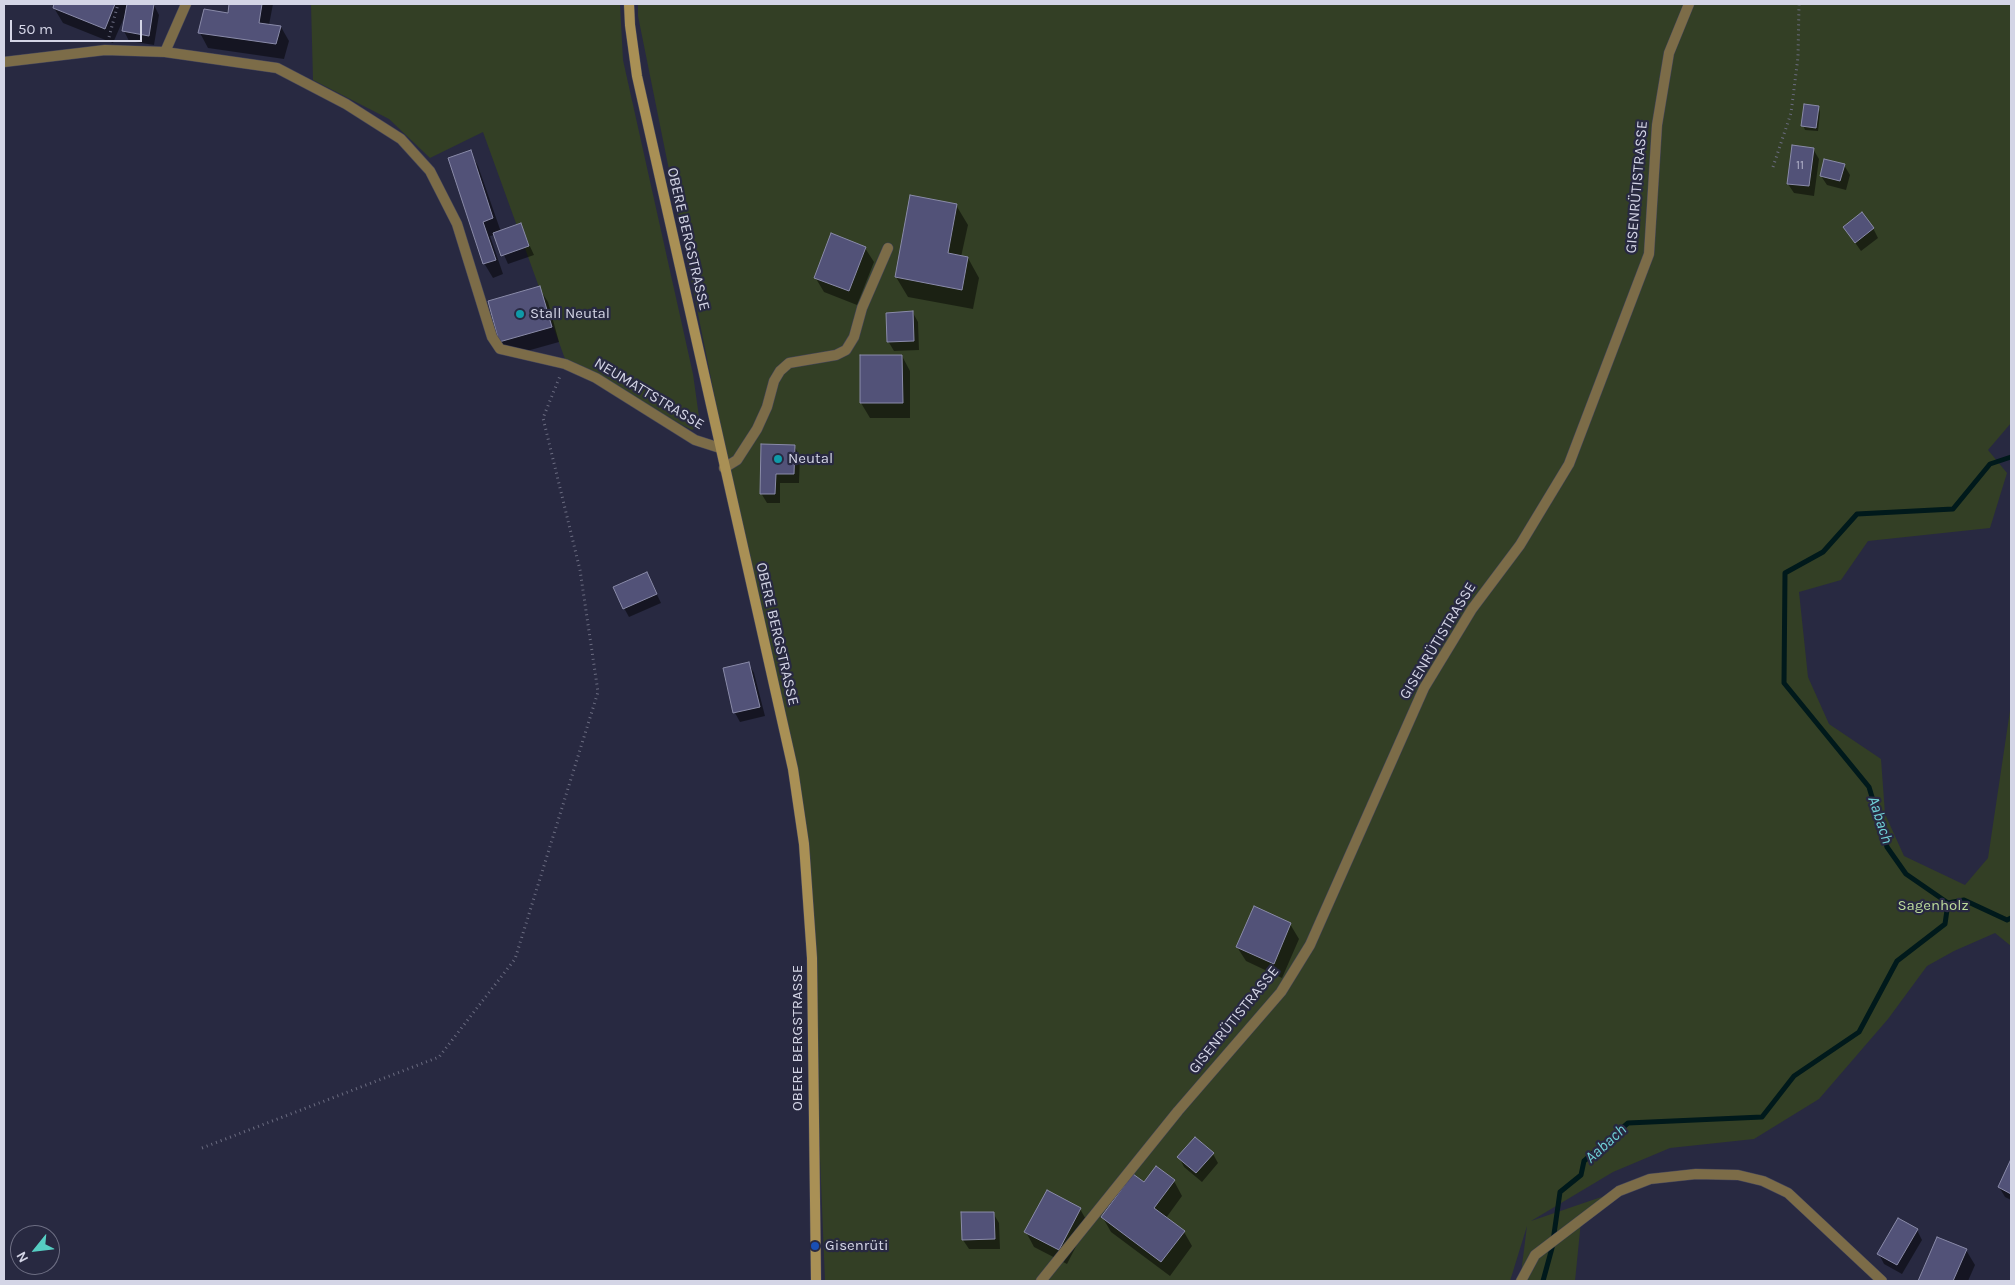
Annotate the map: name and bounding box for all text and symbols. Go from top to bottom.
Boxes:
scale bar [12,10,145,42]
text: 50 m [18,20,53,38]
street label: GISENRÜTISTRASSE [1622,120,1652,254]
house number: 11 [1796,159,1804,173]
street label: OBERE BERGSTRASSE [663,166,713,312]
place label: Stall Neutal [530,305,610,323]
marker: Stall Neutal [514,308,526,320]
street label: NEUMATTSTRASSE [591,354,707,434]
place label: Neutal [788,450,833,468]
marker: Neutal [772,453,784,465]
street label: OBERE BERGSTRASSE [752,561,802,707]
street label: GISENRÜTISTRASSE [1396,579,1480,703]
water label: Aabach [1863,794,1897,846]
park label: Sagenholz [1897,897,1969,915]
street label: GISENRÜTISTRASSE [1185,963,1283,1077]
street label: OBERE BERGSTRASSE [789,965,807,1111]
water label: Aabach [1581,1120,1631,1168]
north arrow [10,1225,60,1275]
place label: Gisenrüti [825,1237,888,1255]
marker: Gisenrüti [809,1240,821,1252]
text: N [12,1249,32,1266]

